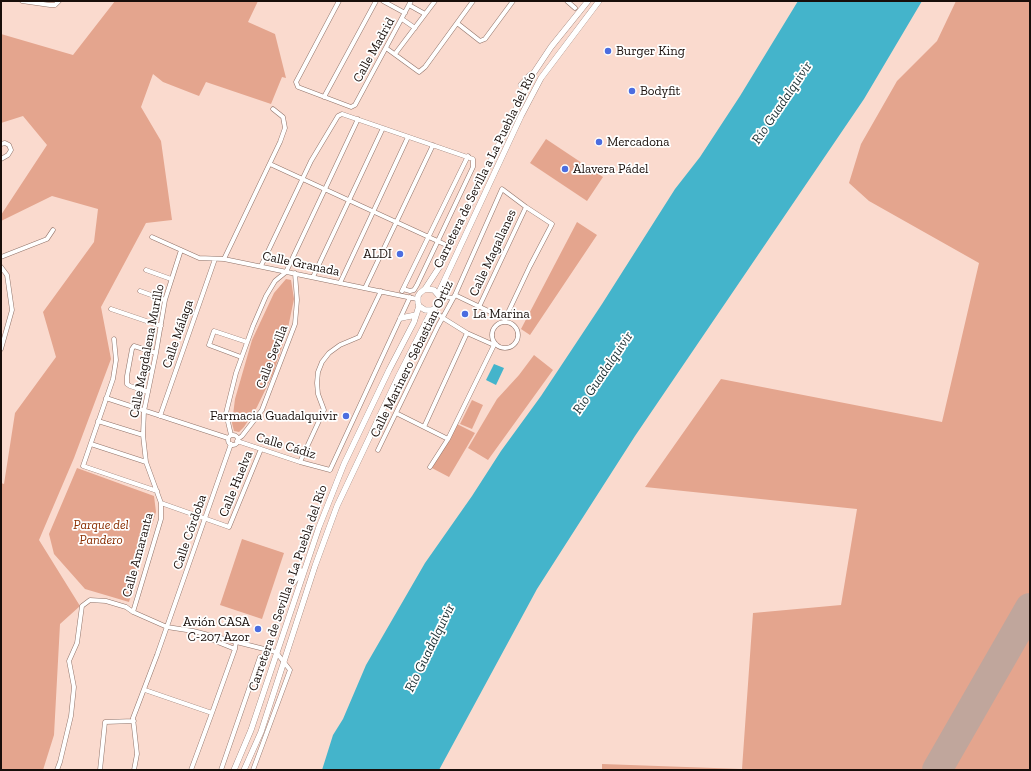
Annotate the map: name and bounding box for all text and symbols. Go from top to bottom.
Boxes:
street label: Calle Madrid [350,15,398,85]
place label: Burger King [616,43,685,59]
marker: Burger King [603,46,613,56]
water label: Río Guadalquivir [748,59,816,147]
street label: Carretera de Sevilla a La Puebla del Río [430,69,540,271]
place label: Bodyfit [640,83,680,99]
marker: Bodyfit [627,86,637,96]
place label: Mercadona [607,134,670,150]
marker: Mercadona [594,137,604,147]
place label: Alavera Pádel [573,161,648,177]
marker: Alavera Pádel [560,164,570,174]
street label: Calle Magallanes [466,207,520,299]
place label: ALDI [363,246,392,262]
street label: Calle Granada [261,248,341,280]
marker: ALDI [395,249,405,259]
street label: Calle Marinero Sebastian Ortiz [367,278,457,440]
street label: Calle Magdalena Murillo [126,283,168,419]
street label: Calle Málaga [159,298,197,370]
place label: La Marina [473,306,530,322]
marker: La Marina [460,309,470,319]
street label: Calle Sevilla [253,323,291,391]
water label: Río Guadalquivir [569,329,637,417]
place label: Farmacia Guadalquivir [210,408,338,424]
marker: Farmacia Guadalquivir [341,411,351,421]
street label: Calle Cádiz [254,429,318,463]
street label: Calle Huelva [216,449,256,519]
street label: Carretera de Sevilla a La Puebla del Río [245,483,331,693]
street label: Calle Córdoba [170,492,210,572]
street label: Calle Amaranta [119,511,157,599]
park label: Parque del Pandero [73,517,129,548]
water label: Río Guadalquivir [401,601,459,695]
place label: Avión CASA C-207 Azor [183,614,250,645]
marker: Avión CASA C-207 Azor [253,624,263,634]

